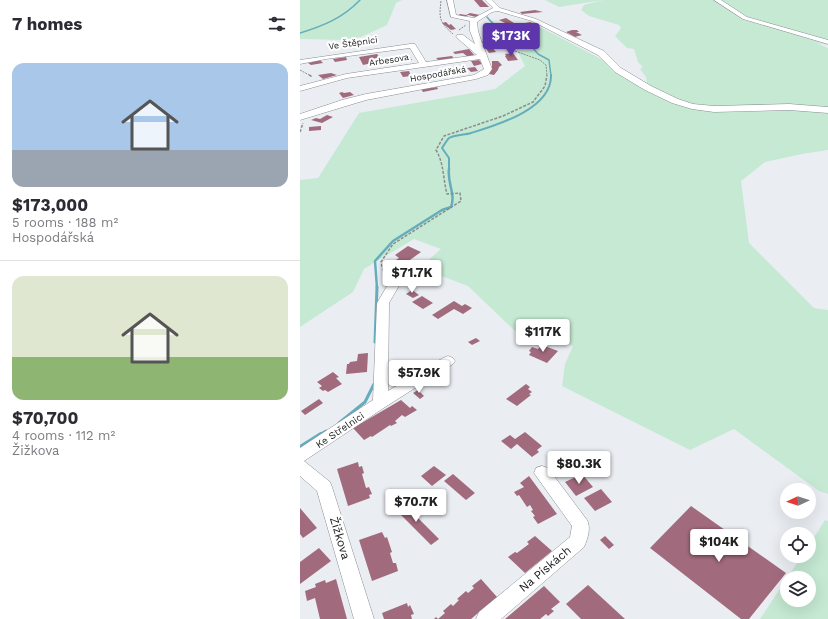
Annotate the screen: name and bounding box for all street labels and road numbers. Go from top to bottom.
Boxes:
street label: Ve Štěpnici [328,34,378,51]
street label: Arbesova [368,52,410,68]
street label: Hospodářská [409,64,467,84]
street label: Ke Střelnici [314,410,366,450]
street label: Žižkova [327,515,353,561]
street label: Na Pískách [516,543,574,595]

